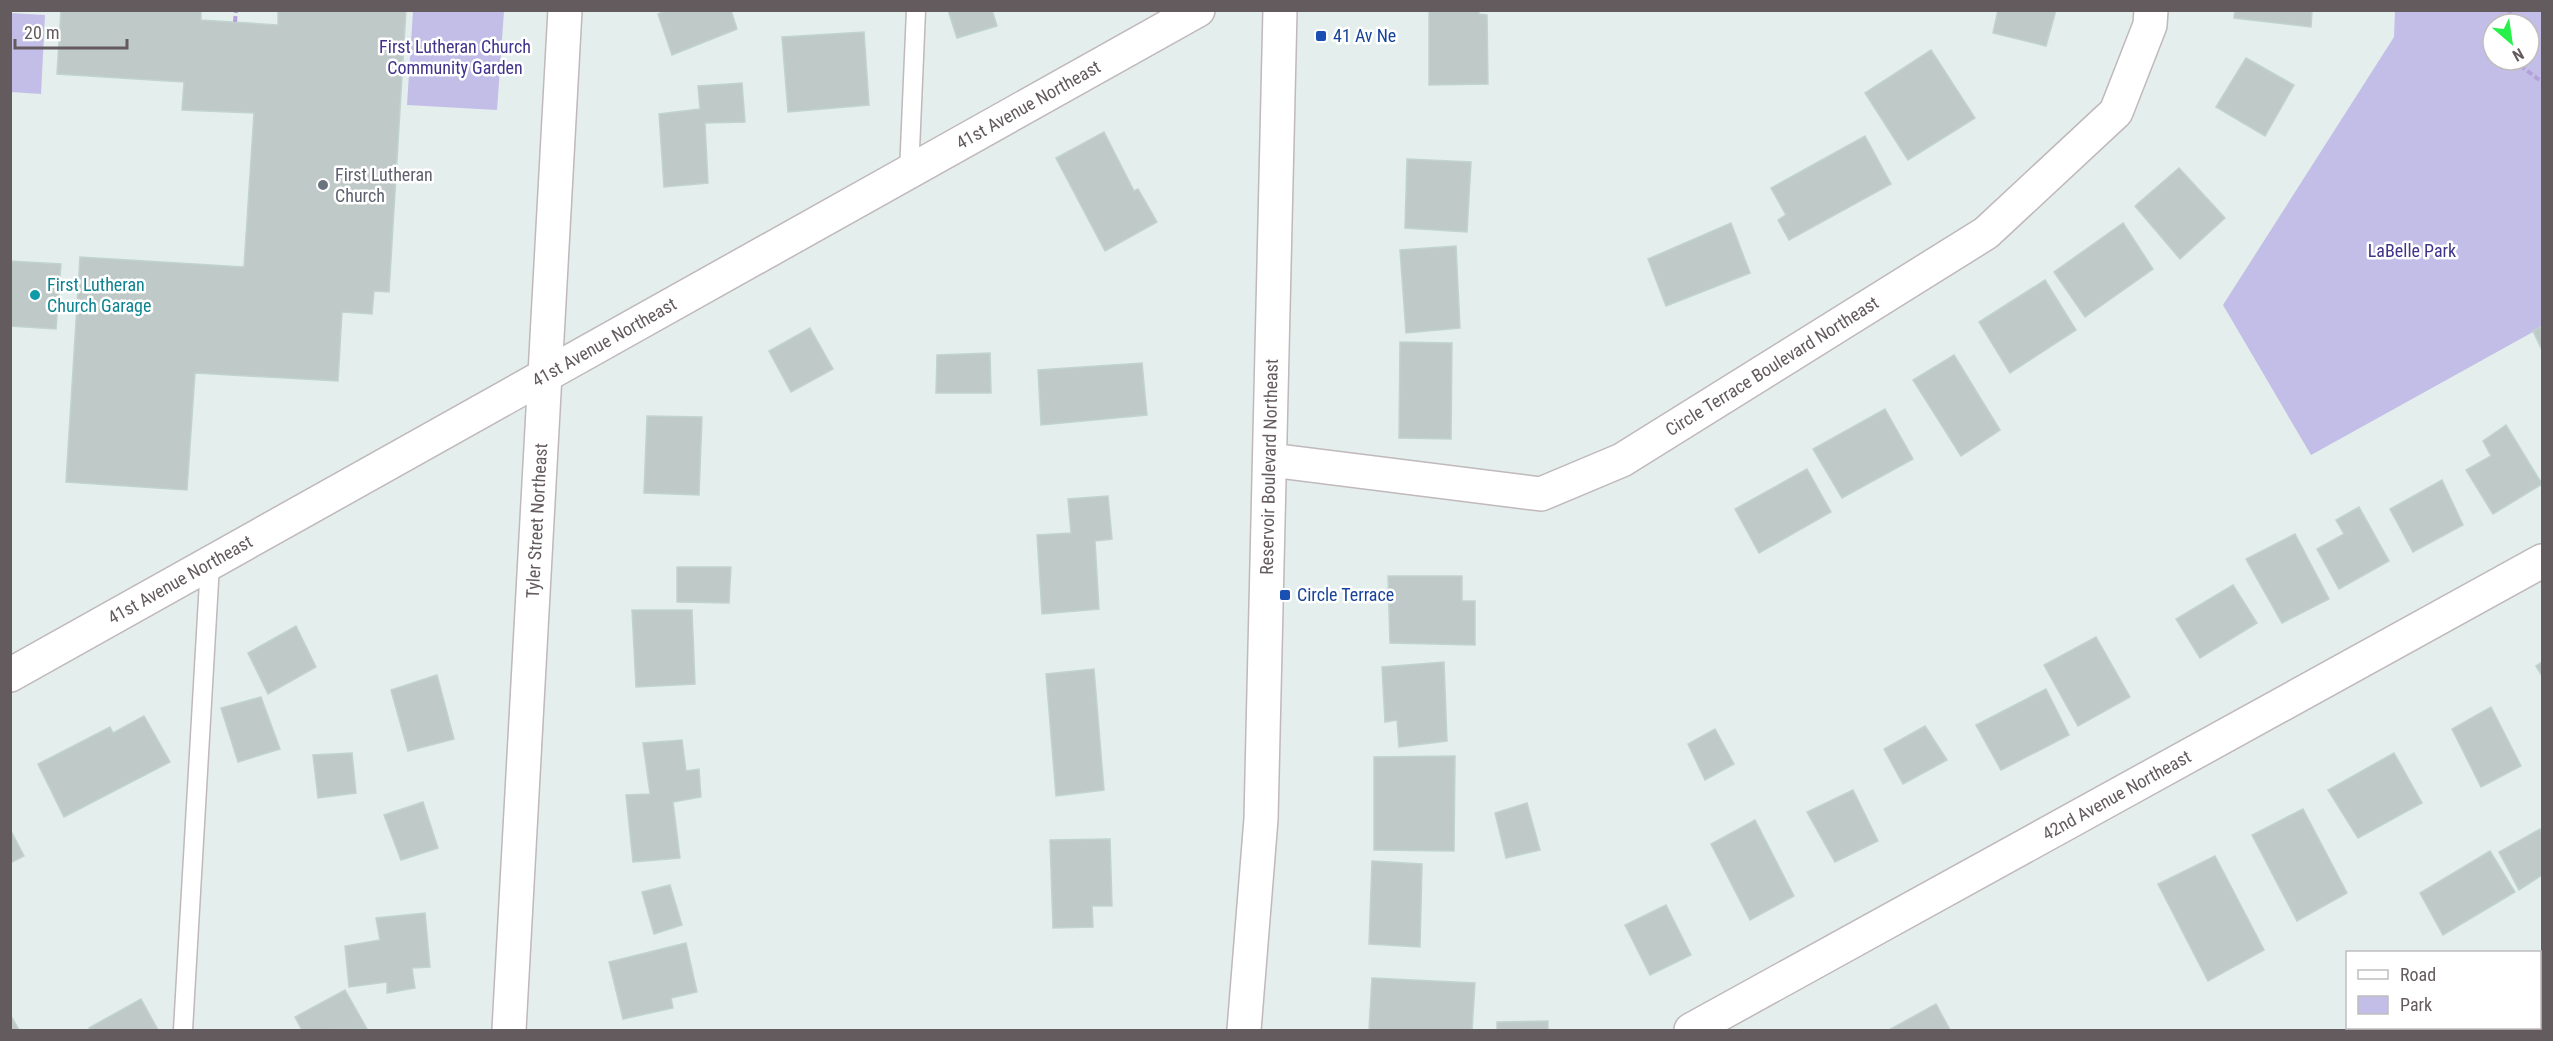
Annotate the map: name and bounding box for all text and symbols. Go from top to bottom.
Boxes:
scale bar [15,12,128,50]
north arrow [2481,12,2541,72]
text: 20 m [24,22,59,43]
place label: 41 Av Ne [1333,25,1396,46]
marker: 41 Av Ne [1314,29,1328,43]
park label: First Lutheran Church Community Garden [379,36,531,78]
text: N [2509,44,2527,65]
street label: 41st Avenue Northeast [952,56,1104,153]
place label: First Lutheran Church [335,164,433,206]
marker: First Lutheran Church [316,178,330,192]
park label: LaBelle Park [2368,240,2456,261]
place label: First Lutheran Church Garage [47,274,151,316]
marker: First Lutheran Church Garage [28,288,42,302]
street label: Circle Terrace Boulevard Northeast [1662,292,1882,440]
street label: 41st Avenue Northeast [528,293,680,391]
street label: Reservoir Boulevard Northeast [1256,358,1282,575]
street label: Tyler Street Northeast [522,442,551,599]
street label: 41st Avenue Northeast [104,531,256,628]
place label: Circle Terrace [1297,584,1394,605]
marker: Circle Terrace [1278,588,1292,602]
street label: 42nd Avenue Northeast [2038,746,2194,844]
legend [2346,951,2541,1029]
text: Road [2400,964,2436,985]
text: Park [2400,994,2432,1015]

